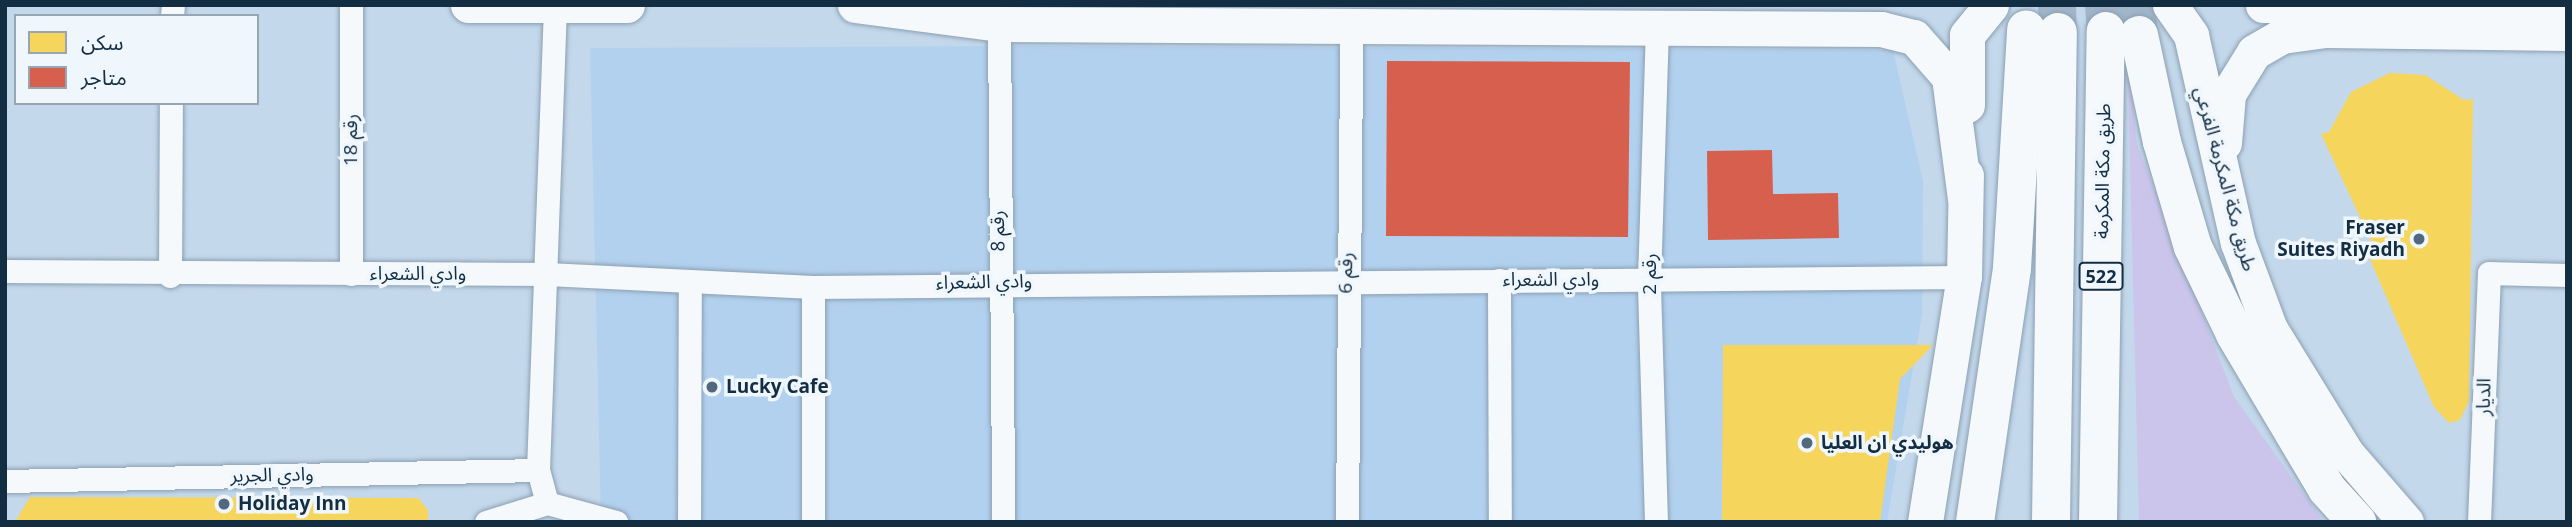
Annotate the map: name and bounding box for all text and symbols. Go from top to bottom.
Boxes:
legend [14,14,259,105]
text: سكن [81,28,123,56]
text: متاجر [81,63,127,91]
street label: طريق مكة المكرمة الفرعي [2189,84,2261,274]
street label: طريق مكة المكرمة [2090,103,2116,239]
street label: رقم 18 [340,114,362,166]
street label: رقم 8 [986,210,1010,252]
place label: Fraser Suites Riyadh [2277,217,2405,261]
marker: Fraser Suites Riyadh [2411,231,2427,247]
street label: رقم 6 [1334,252,1358,294]
street label: رقم 2 [1639,253,1661,295]
road number: 522 [2078,262,2124,290]
street label: وادي الشعراء [370,263,466,285]
street label: وادي الشعراء [1503,269,1599,291]
street label: وادي الشعراء [936,270,1032,294]
place label: Lucky Cafe [726,376,829,398]
street label: الديار [2472,378,2496,416]
marker: Lucky Cafe [704,379,720,395]
place label: هوليدي ان العليا [1821,432,1954,454]
marker: هوليدي ان العليا [1799,435,1815,451]
street label: وادي الجرير [230,463,314,487]
place label: Holiday Inn [238,493,346,515]
marker: Holiday Inn [216,496,232,512]

